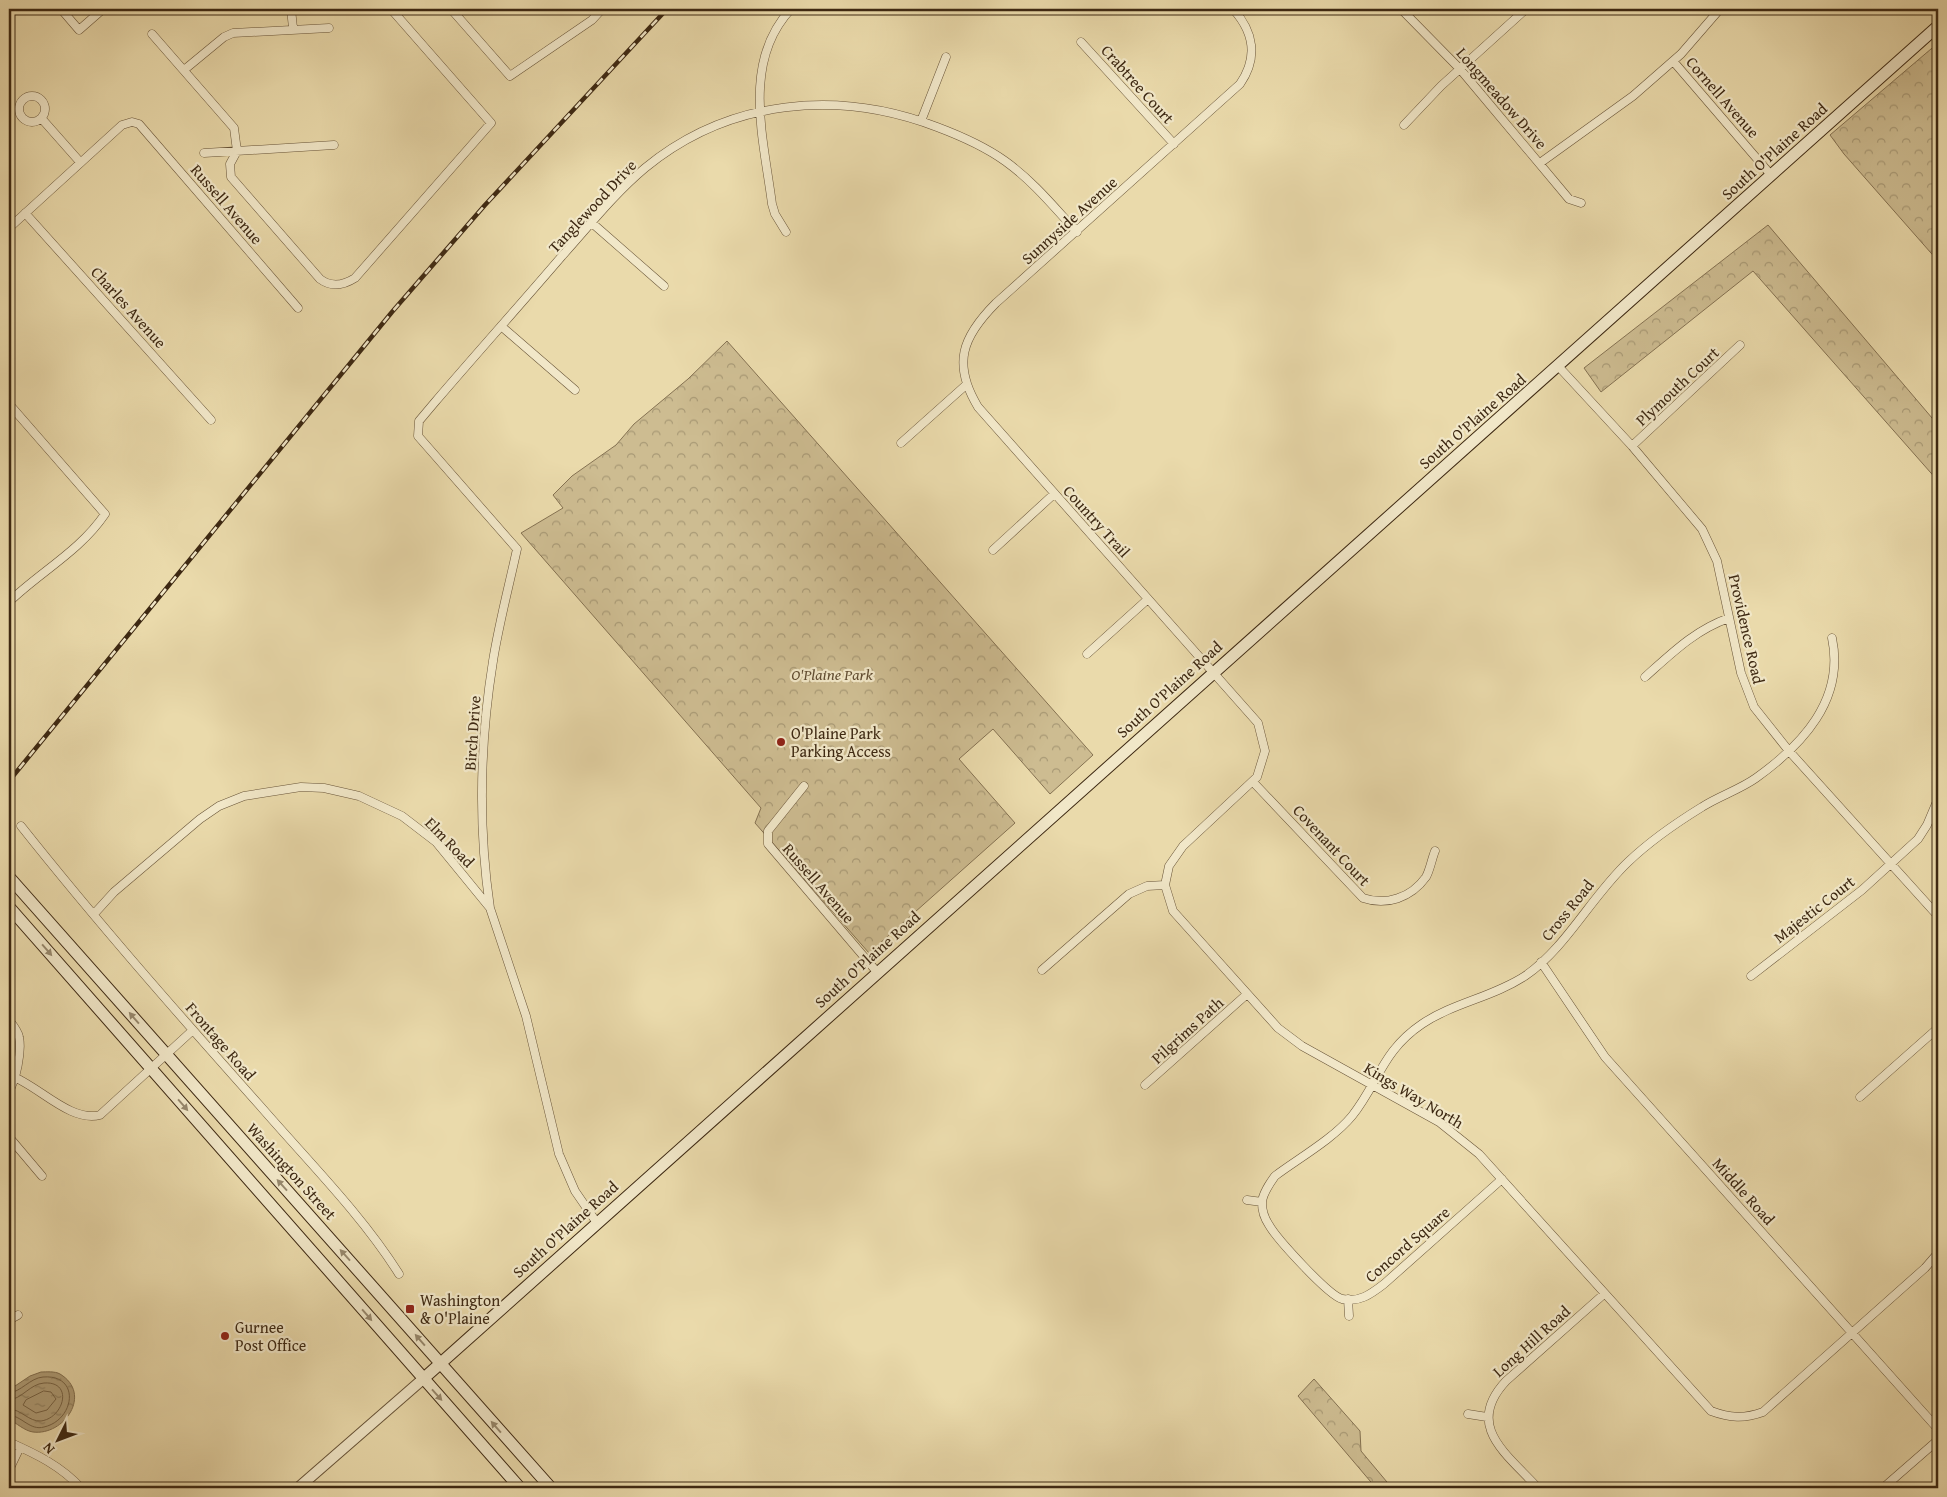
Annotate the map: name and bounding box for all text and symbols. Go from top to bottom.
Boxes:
street label: Crabtree Court [1096,39,1180,129]
street label: Longmeadow Drive [1451,42,1553,154]
street label: Cornell Avenue [1681,51,1765,143]
street label: South O'Plaine Road [1716,97,1833,205]
street label: Tanglewood Drive [542,154,642,258]
street label: Russell Avenue [185,158,269,250]
street label: Sunnyside Avenue [1016,170,1122,270]
street label: Charles Avenue [86,261,172,353]
street label: Plymouth Court [1630,341,1725,431]
street label: South O'Plaine Road [1413,367,1531,474]
street label: Country Trail [1058,479,1136,563]
street label: Providence Road [1723,572,1771,687]
street label: South O'Plaine Road [1111,635,1228,743]
park label: O'Plaine Park [791,662,874,686]
street label: Birch Drive [457,695,487,771]
place label: O'Plaine Park Parking Access [791,721,891,763]
marker: O'Plaine Park Parking Access [775,736,787,748]
street label: Covenant Court [1288,799,1377,892]
street label: Elm Road [420,811,481,873]
street label: Russell Avenue [777,837,861,929]
street label: Majestic Court [1768,869,1860,948]
street label: Cross Road [1535,874,1600,946]
street label: South O'Plaine Road [809,905,926,1013]
one-way arrow [41,944,53,956]
street label: Pilgrims Path [1145,991,1229,1069]
street label: Frontage Road [180,997,262,1086]
one-way arrow [129,1012,140,1024]
street label: Kings Way North [1360,1056,1468,1134]
one-way arrow [177,1098,189,1110]
street label: Washington Street [242,1117,343,1225]
street label: Middle Road [1707,1152,1781,1230]
street label: South O'Plaine Road [507,1175,624,1283]
one-way arrow [277,1178,288,1191]
street label: Concord Square [1359,1200,1455,1288]
one-way arrow [339,1248,350,1261]
place label: Washington & O'Plaine [420,1288,500,1330]
street label: Long Hill Road [1487,1299,1576,1383]
marker: Washington & O'Plaine [404,1303,416,1315]
one-way arrow [361,1309,372,1321]
place label: Gurnee Post Office [235,1315,306,1357]
marker: Gurnee Post Office [219,1330,231,1342]
one-way arrow [414,1335,426,1347]
one-way arrow [431,1388,443,1400]
north arrow [32,1414,82,1464]
one-way arrow [490,1421,502,1433]
text: N [37,1438,59,1459]

